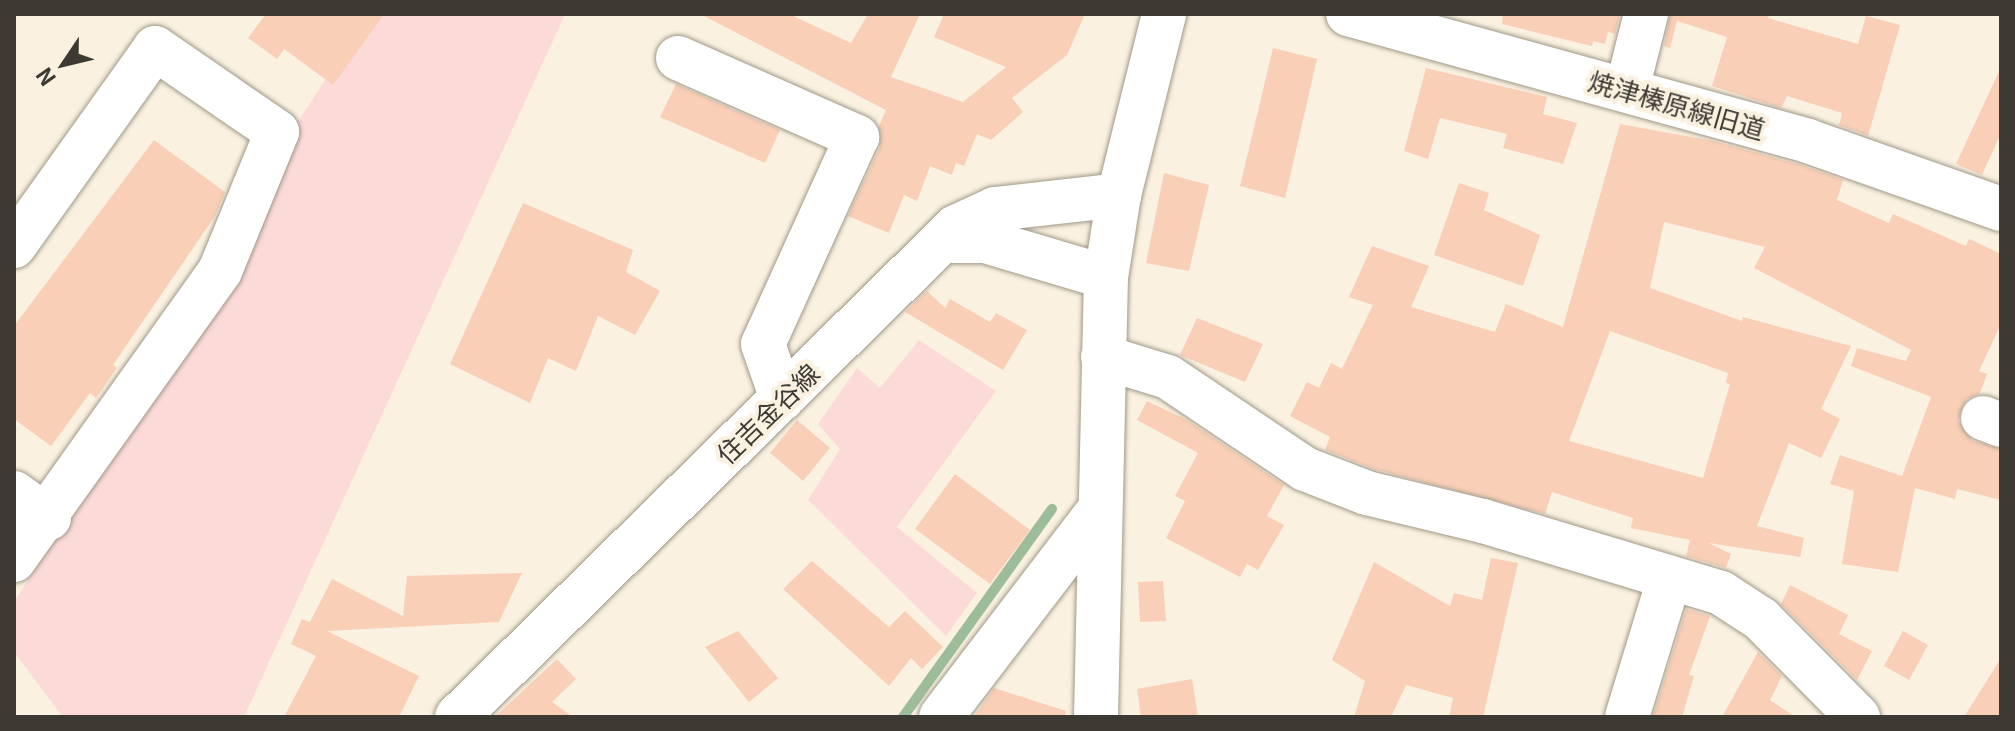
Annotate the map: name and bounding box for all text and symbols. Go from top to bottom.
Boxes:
north arrow [24,24,104,104]
text: N [27,62,62,94]
street label: 焼津榛原線旧道 [1585,64,1769,144]
street label: 住吉金谷線 [709,357,825,469]

